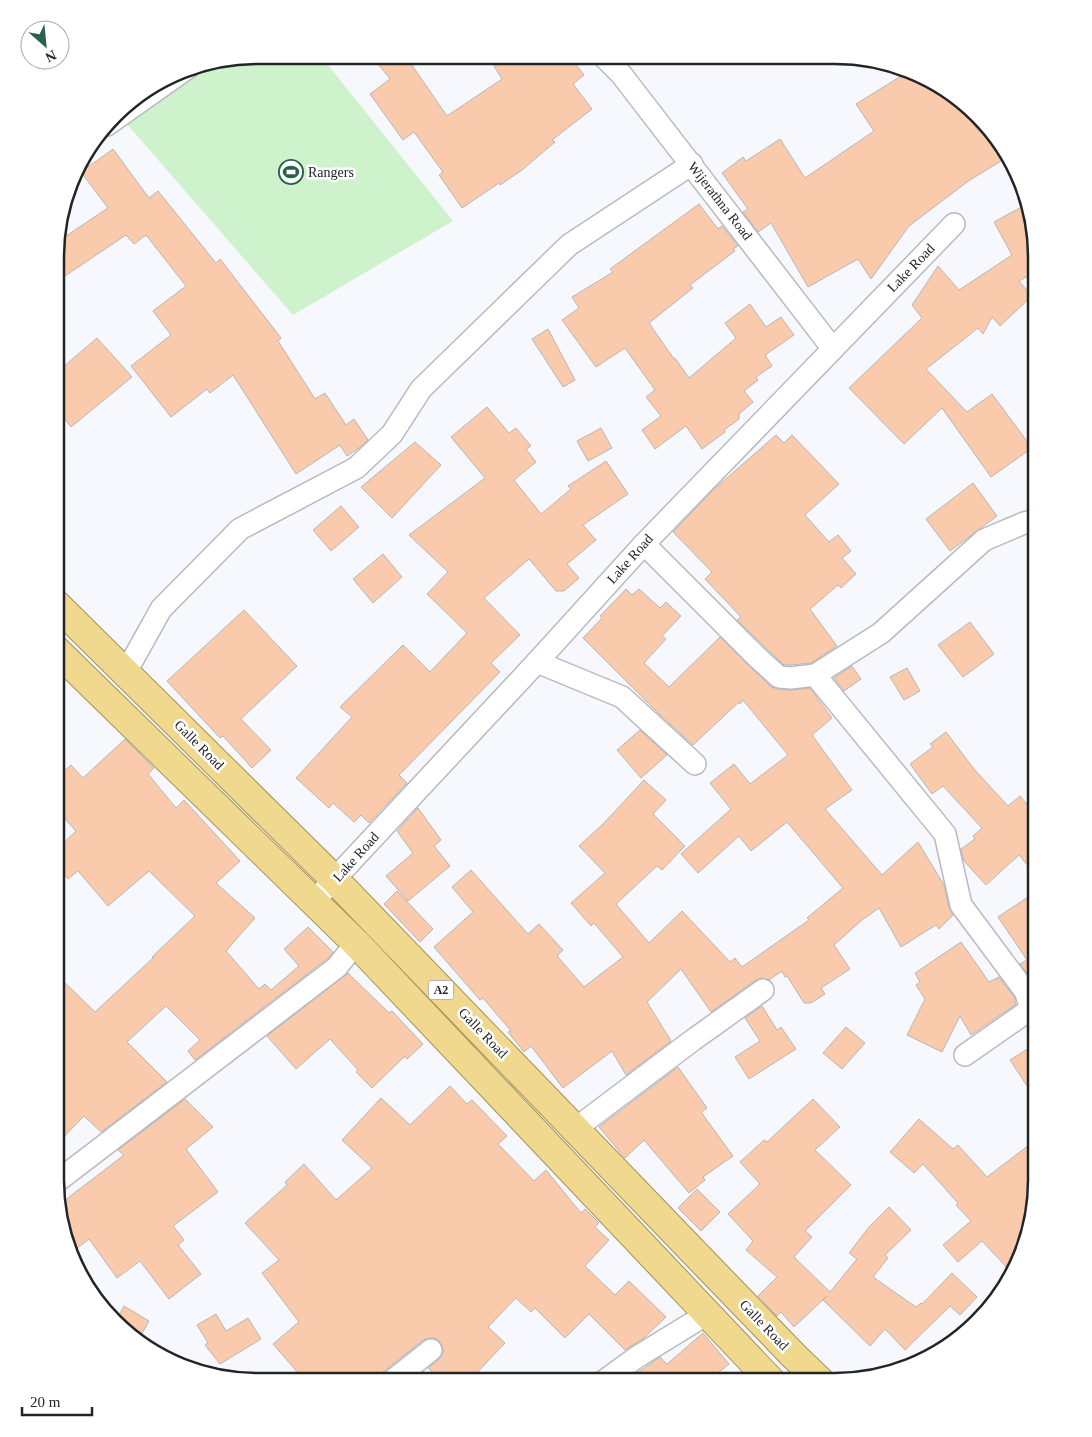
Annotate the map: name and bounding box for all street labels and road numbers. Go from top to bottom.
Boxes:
street label: Wijerathna Road [685,159,755,243]
street label: Lake Road [884,241,938,295]
street label: Lake Road [604,531,656,587]
street label: Galle Road [171,717,227,773]
street label: Lake Road [330,829,382,885]
road number: A2 [428,980,454,1000]
street label: Galle Road [456,1005,510,1061]
street label: Galle Road [737,1297,791,1353]

